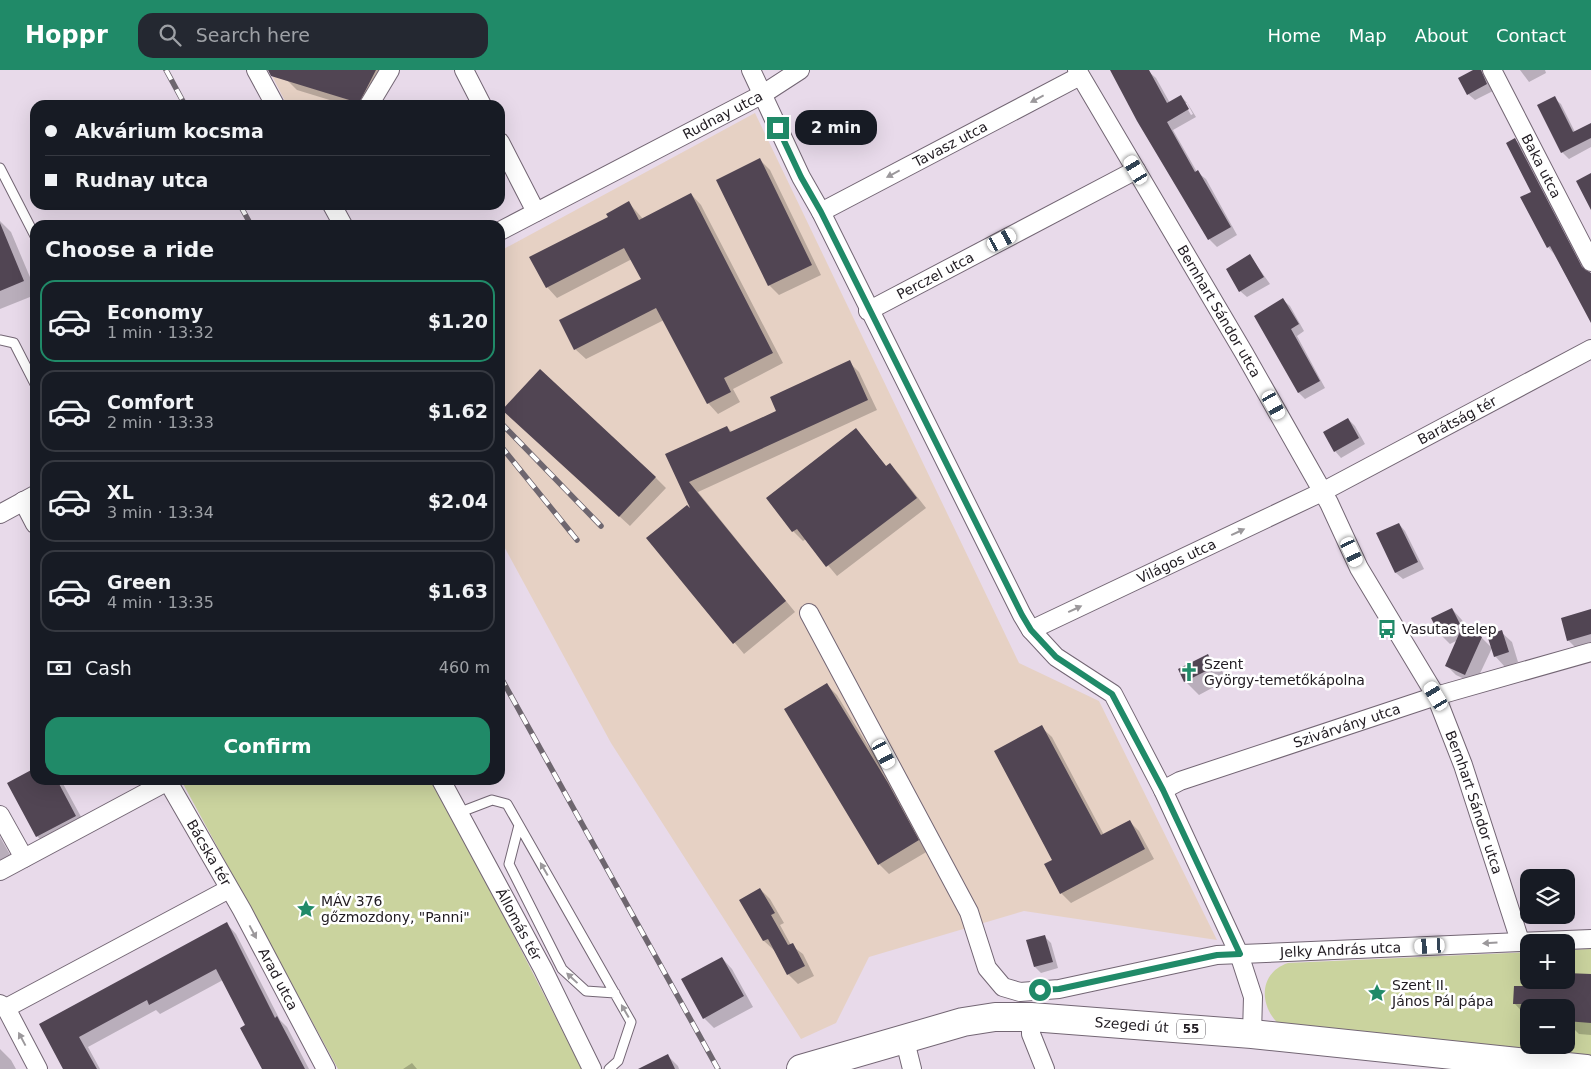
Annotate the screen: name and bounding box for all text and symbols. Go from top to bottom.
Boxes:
search box [138,13,488,58]
text: Hoppr [25,21,108,49]
icon: search [156,21,184,49]
text: Search here [196,24,310,46]
text: Home [1268,25,1321,46]
text: Map [1349,25,1387,46]
text: About [1415,25,1468,46]
text: Contact [1496,25,1566,46]
street label: Rudnay utca [680,88,765,142]
one-way arrow [1030,95,1044,103]
callout: 2 min [796,110,878,146]
route end [767,117,789,139]
text: 2 min [811,118,861,137]
street label: Tavasz utca [910,118,990,171]
text: Akvárium kocsma [75,120,264,142]
street label: Baka utca [1518,131,1565,201]
car [1121,153,1150,187]
text: Rudnay utca [75,169,208,191]
one-way arrow [886,170,900,178]
car [985,226,1018,254]
text: Choose a ride [45,237,214,262]
street label: Bernhart Sándor utca [1174,242,1264,380]
street label: Perczel utca [894,249,976,302]
icon: car [47,299,92,344]
text: Economy [107,301,203,323]
text: $1.20 [428,310,488,332]
text: 1 min · 13:32 [107,323,214,342]
car [1260,388,1287,422]
icon: car [47,389,92,434]
text: Comfort [107,391,194,413]
street label: Barátság tér [1415,393,1499,448]
text: $1.62 [428,400,488,422]
text: 2 min · 13:33 [107,413,214,432]
icon: car [47,479,92,524]
text: XL [107,481,134,503]
text: $2.04 [428,490,488,512]
text: 3 min · 13:34 [107,503,214,522]
one-way arrow [1231,528,1245,536]
street label: Világos utca [1134,535,1219,587]
car [1338,535,1365,569]
icon: car [47,569,92,614]
text: Green [107,571,171,593]
text: $1.63 [428,580,488,602]
text: 4 min · 13:35 [107,593,214,612]
one-way arrow [1068,605,1082,613]
bus stop icon: Vasutas telep [1376,618,1398,640]
place label: Vasutas telep [1402,621,1497,637]
icon: cash [45,654,73,682]
place label: Szent György-temetőkápolna [1204,656,1365,688]
text: Cash [85,657,132,679]
text: 460 m [439,658,490,677]
church icon: Szent György-temetőkápolna [1178,661,1200,683]
car [1421,679,1450,713]
street label: Szivárvány utca [1291,700,1402,751]
button: Confirm [45,717,490,775]
street label: Bernhart Sándor utca [1442,728,1506,876]
car [870,737,897,771]
street label: Bácska tér [184,817,235,889]
one-way arrow [540,862,548,877]
map controls [1520,869,1575,1054]
button: layers [1520,869,1575,924]
street label: Állomás tér [493,885,545,963]
place label: MÁV 376 gőzmozdony, "Panni" [321,893,470,925]
place icon: MÁV 376 gőzmozdony, "Panni" [295,898,317,920]
one-way arrow [249,924,257,939]
button: + [1520,934,1575,989]
car [1414,938,1445,954]
street label: Jelky András utca [1279,939,1402,960]
one-way arrow [1482,940,1498,948]
street label: Arad utca [255,945,301,1013]
one-way arrow [566,972,578,984]
place label: Szent II. János Pál pápa [1391,977,1494,1009]
route start [1029,979,1051,1001]
place icon: Szent II. János Pál pápa [1366,982,1388,1004]
button: − [1520,999,1575,1054]
one-way arrow [620,1004,629,1017]
street label: Szegedi út [1094,1014,1170,1036]
road number: 55 [1177,1020,1205,1039]
one-way arrow [18,1031,26,1046]

